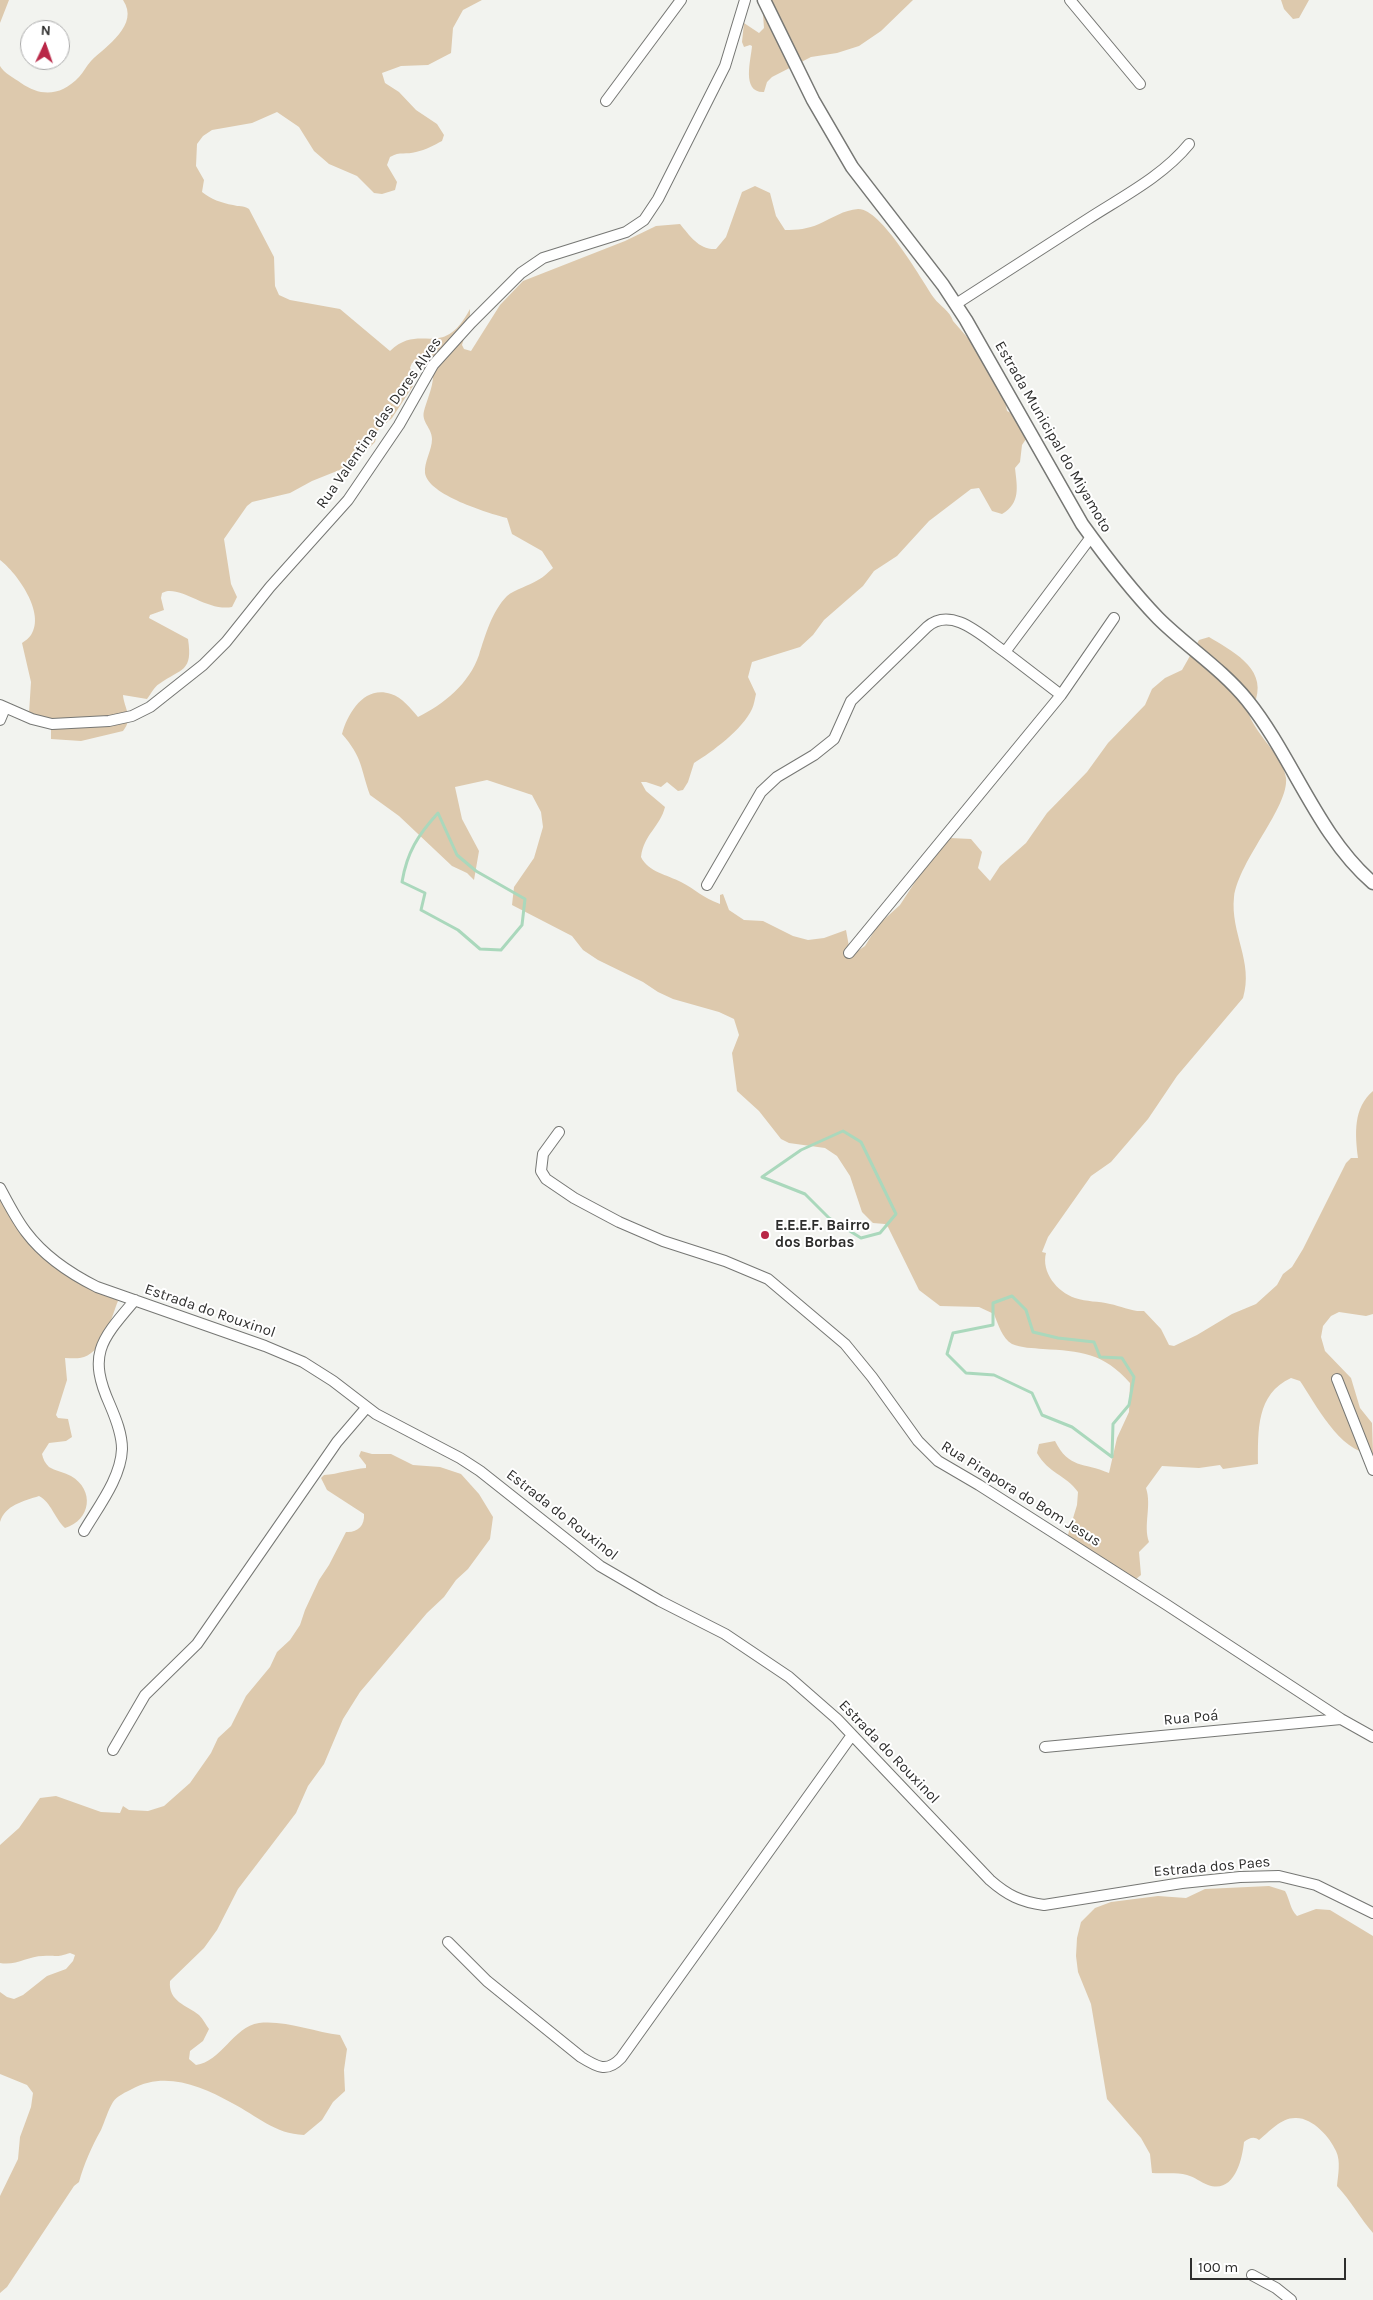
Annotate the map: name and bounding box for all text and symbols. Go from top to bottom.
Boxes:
north arrow [20,20,70,70]
text: N [40,22,51,39]
street label: Rua Valentina das Dores Alves [313,334,445,512]
street label: Estrada Municipal do Miyamoto [991,338,1115,536]
place label: E.E.E.F. Bairro dos Borbas [775,1217,870,1252]
marker: E.E.E.F. Bairro dos Borbas [759,1229,771,1241]
street label: Estrada do Rouxinol [142,1280,278,1342]
street label: Rua Pirapora do Bom Jesus [938,1437,1104,1551]
street label: Estrada do Rouxinol [502,1466,622,1564]
street label: Estrada do Rouxinol [835,1696,943,1808]
street label: Rua Poá [1163,1707,1219,1729]
street label: Estrada dos Paes [1153,1853,1271,1881]
scale bar [1193,2248,1349,2280]
text: 100 m [1198,2258,1238,2276]

